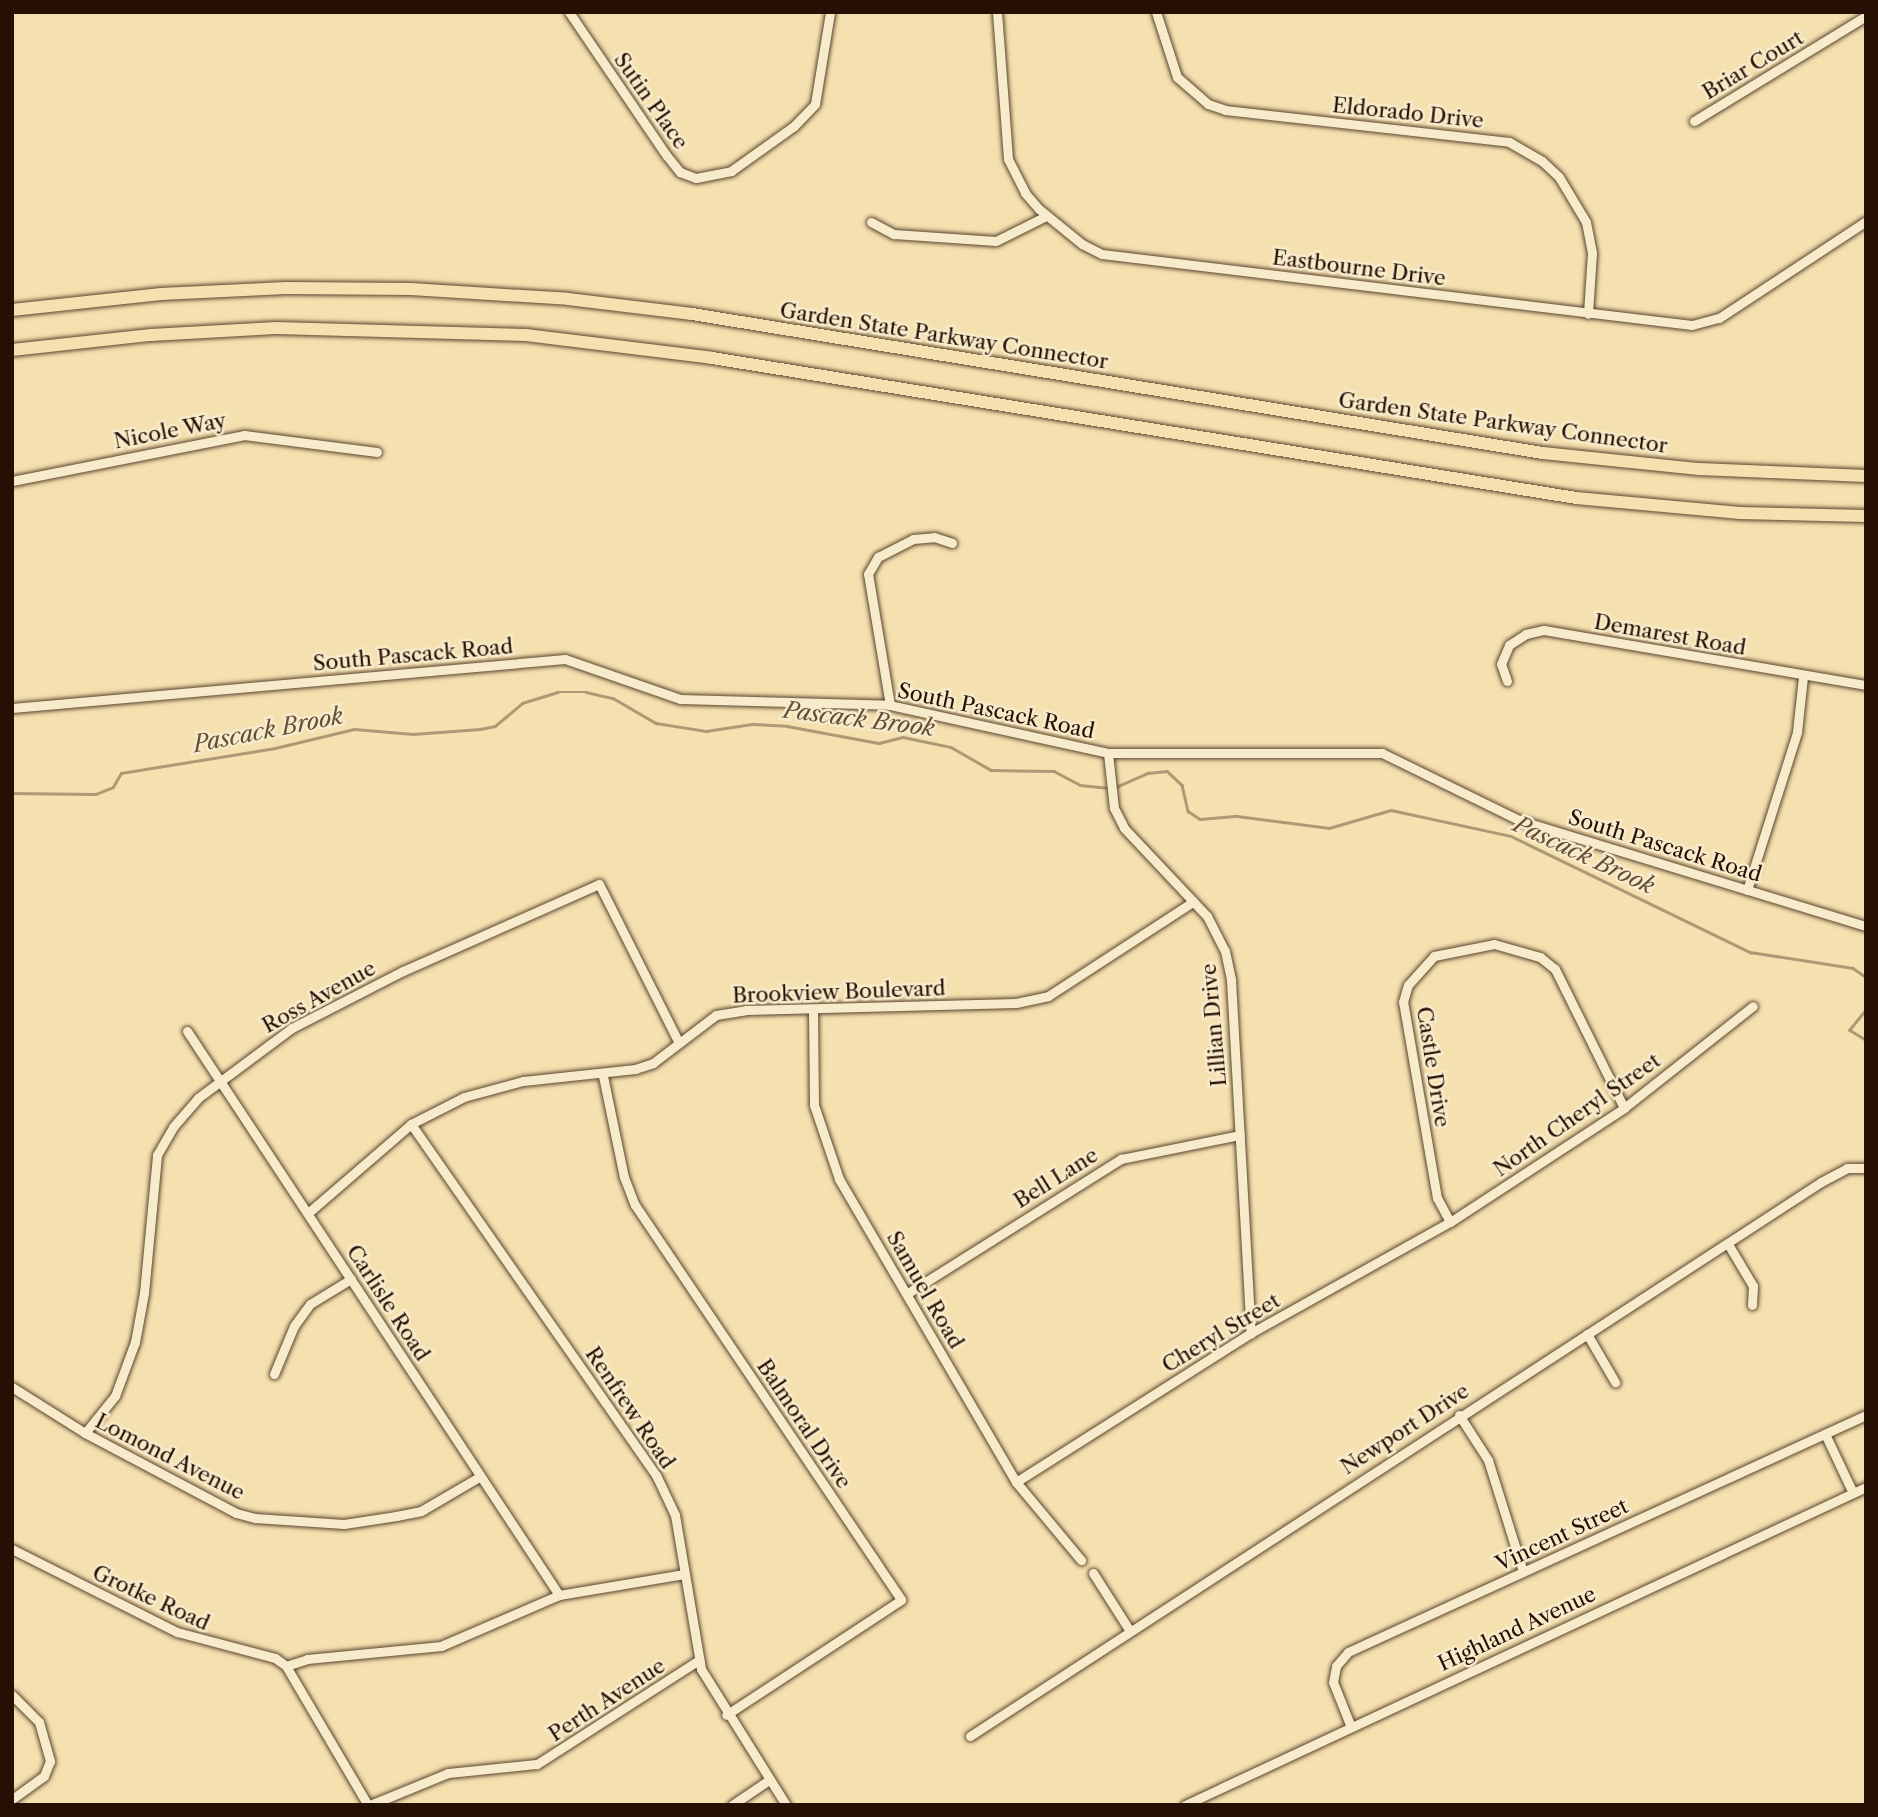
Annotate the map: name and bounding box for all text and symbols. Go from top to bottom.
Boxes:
street label: Briar Court [1698,25,1808,105]
street label: Sutin Place [609,48,693,154]
street label: Eldorado Drive [1331,93,1485,133]
street label: Eastbourne Drive [1271,245,1447,291]
street label: Garden State Parkway Connector [778,298,1110,374]
street label: Garden State Parkway Connector [1336,387,1670,459]
street label: Nicole Way [111,408,229,454]
street label: Demarest Road [1592,609,1748,661]
street label: South Pascack Road [312,634,514,676]
street label: South Pascack Road [895,678,1097,744]
water label: Pascack Brook [782,696,936,742]
water label: Pascack Brook [191,702,345,758]
street label: South Pascack Road [1565,805,1765,887]
water label: Pascack Brook [1509,810,1659,900]
street label: Ross Avenue [258,955,380,1039]
street label: Lillian Drive [1196,962,1232,1088]
street label: Brookview Boulevard [732,976,946,1008]
street label: Castle Drive [1411,1005,1455,1129]
street label: North Cheryl Street [1489,1048,1665,1182]
street label: Bell Lane [1009,1142,1103,1214]
street label: Samuel Road [881,1227,969,1353]
street label: Carlisle Road [341,1240,435,1366]
street label: Cheryl Street [1158,1288,1284,1378]
street label: Renfrew Road [580,1342,680,1474]
street label: Balmoral Drive [751,1355,857,1493]
street label: Newport Drive [1336,1378,1474,1480]
street label: Lomond Avenue [91,1408,249,1506]
street label: Vincent Street [1492,1493,1632,1577]
street label: Grotke Road [88,1560,214,1636]
street label: Highland Avenue [1434,1581,1600,1677]
street label: Perth Avenue [544,1653,670,1747]

